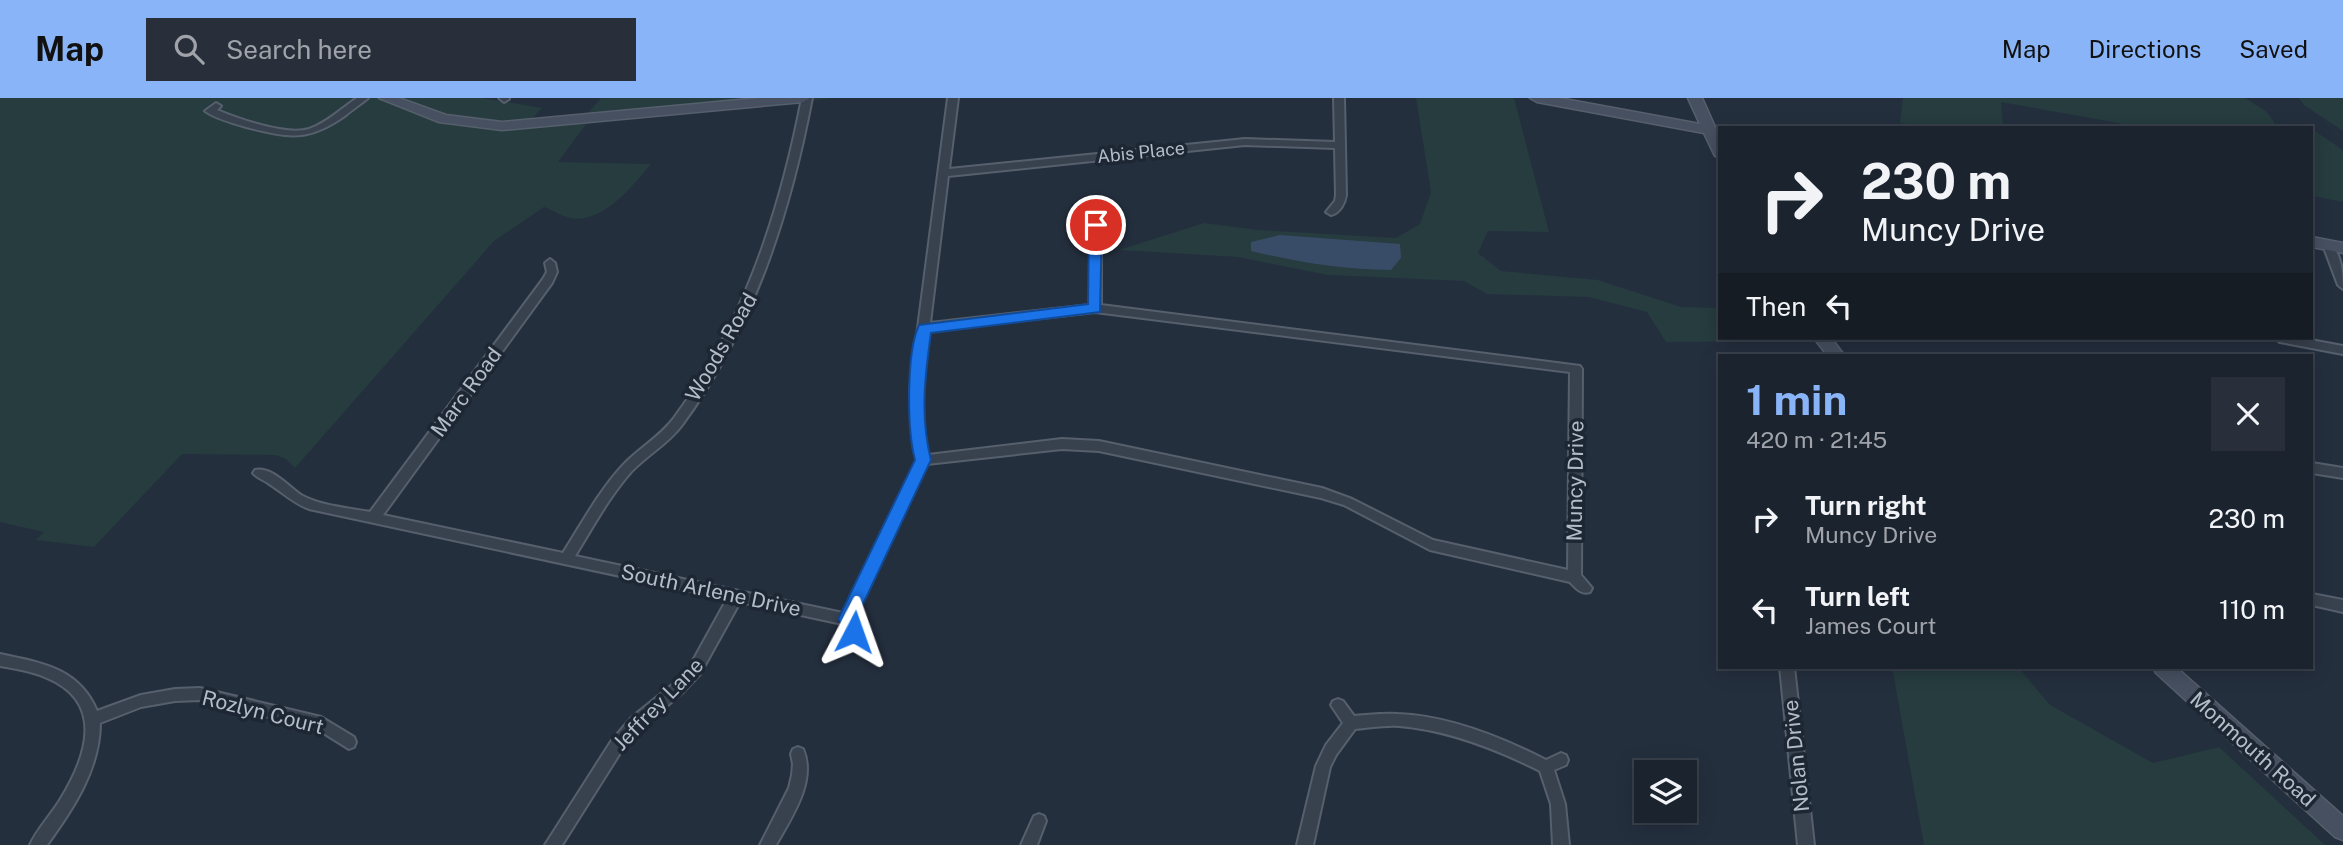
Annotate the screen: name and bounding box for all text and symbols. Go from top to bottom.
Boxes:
search box [146,18,636,81]
text: Map [35,30,104,68]
icon: search [170,30,208,68]
text: Search here [226,34,372,65]
text: Map [2002,35,2051,63]
text: Directions [2089,35,2201,63]
text: Saved [2239,35,2308,63]
street label: Abis Place [1096,137,1186,167]
text: 230 m [1861,152,2011,210]
icon: right [1746,154,1837,245]
pin [1066,195,1126,255]
icon: arrive [1077,206,1115,244]
text: Muncy Drive [1861,211,2045,248]
icon: left [1820,287,1858,325]
street label: Woods Road [680,288,762,406]
text: Then [1746,291,1806,322]
street label: Marc Road [425,342,507,442]
text: 1 min [1746,375,1847,424]
button: close [2211,377,2285,451]
street label: Muncy Drive [1561,420,1589,542]
text: 420 m · 21:45 [1746,426,1887,453]
text: Turn right [1805,490,1927,521]
icon: right [1746,500,1784,538]
text: 230 m [2209,503,2285,534]
text: Muncy Drive [1805,521,1937,548]
street label: South Arlene Drive [619,559,803,621]
text: Turn left [1805,581,1910,612]
icon: left [1746,591,1784,629]
text: 110 m [2219,594,2285,625]
position arrow [817,595,891,669]
text: James Court [1805,612,1937,639]
street label: Jeffrey Lane [608,652,708,756]
street label: Rozlyn Court [200,685,326,739]
street label: Monmouth Road [2185,686,2321,812]
street label: Nolan Drive [1778,699,1814,813]
map controls [1634,760,1697,823]
button: layers [1634,760,1697,823]

